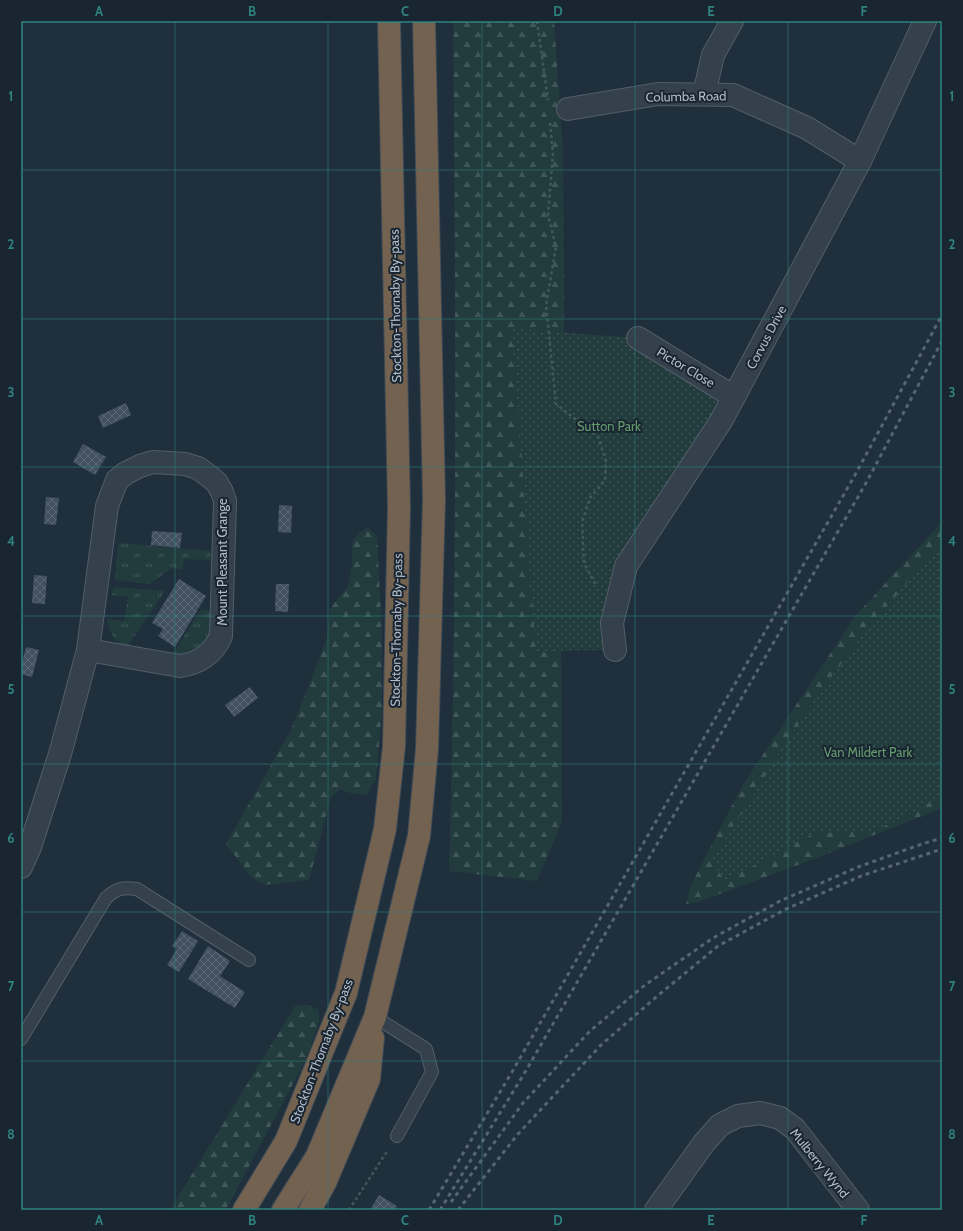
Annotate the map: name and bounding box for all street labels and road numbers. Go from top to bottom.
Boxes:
street label: Columba Road [645,87,727,105]
street label: Stockton-Thornaby By-pass [386,229,404,383]
street label: Corvus Drive [743,302,790,372]
street label: Pictor Close [654,343,718,391]
street label: Mount Pleasant Grange [214,498,230,626]
street label: Stockton-Thornaby By-pass [387,553,405,707]
street label: Stockton-Thornaby By-pass [286,976,356,1125]
street label: Mulberry Wynd [787,1125,853,1201]

